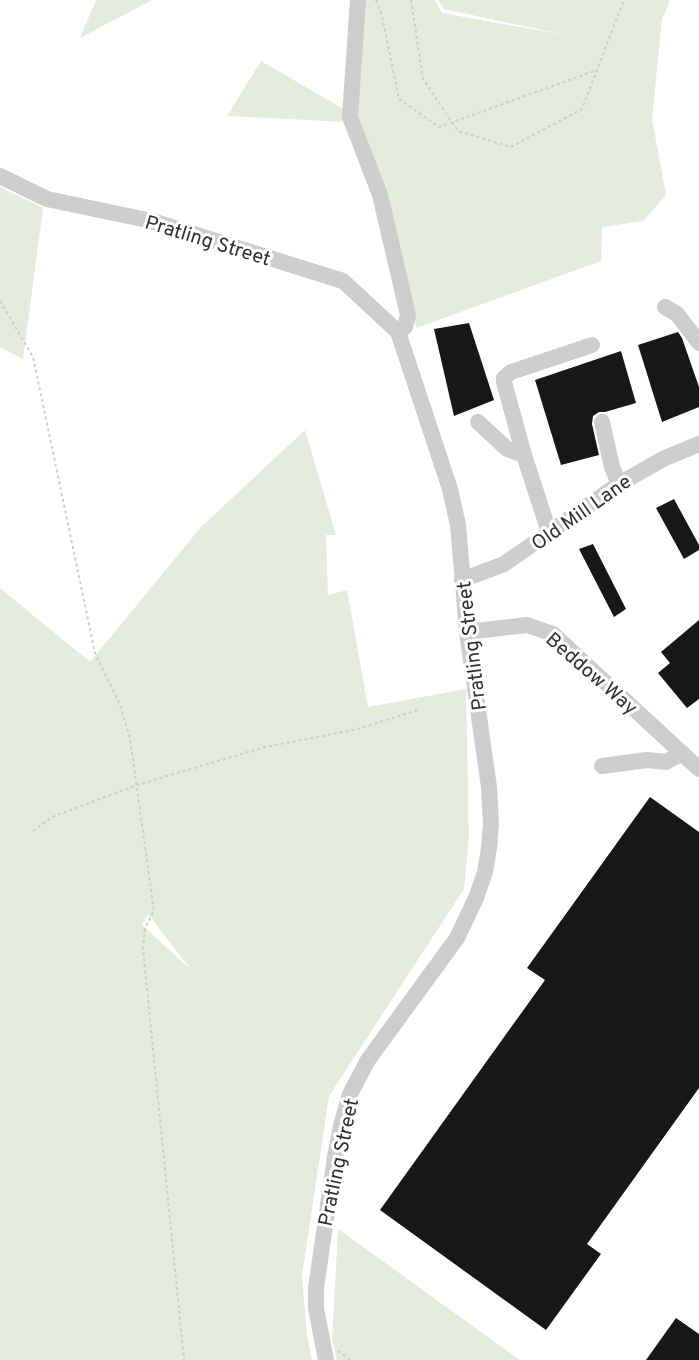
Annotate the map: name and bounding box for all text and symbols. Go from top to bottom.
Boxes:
street label: Pratling Street [141,210,274,273]
street label: Old Mill Lane [527,470,637,558]
street label: Pratling Street [452,580,494,712]
street label: Beddow Way [539,627,642,722]
street label: Pratling Street [314,1096,366,1229]

